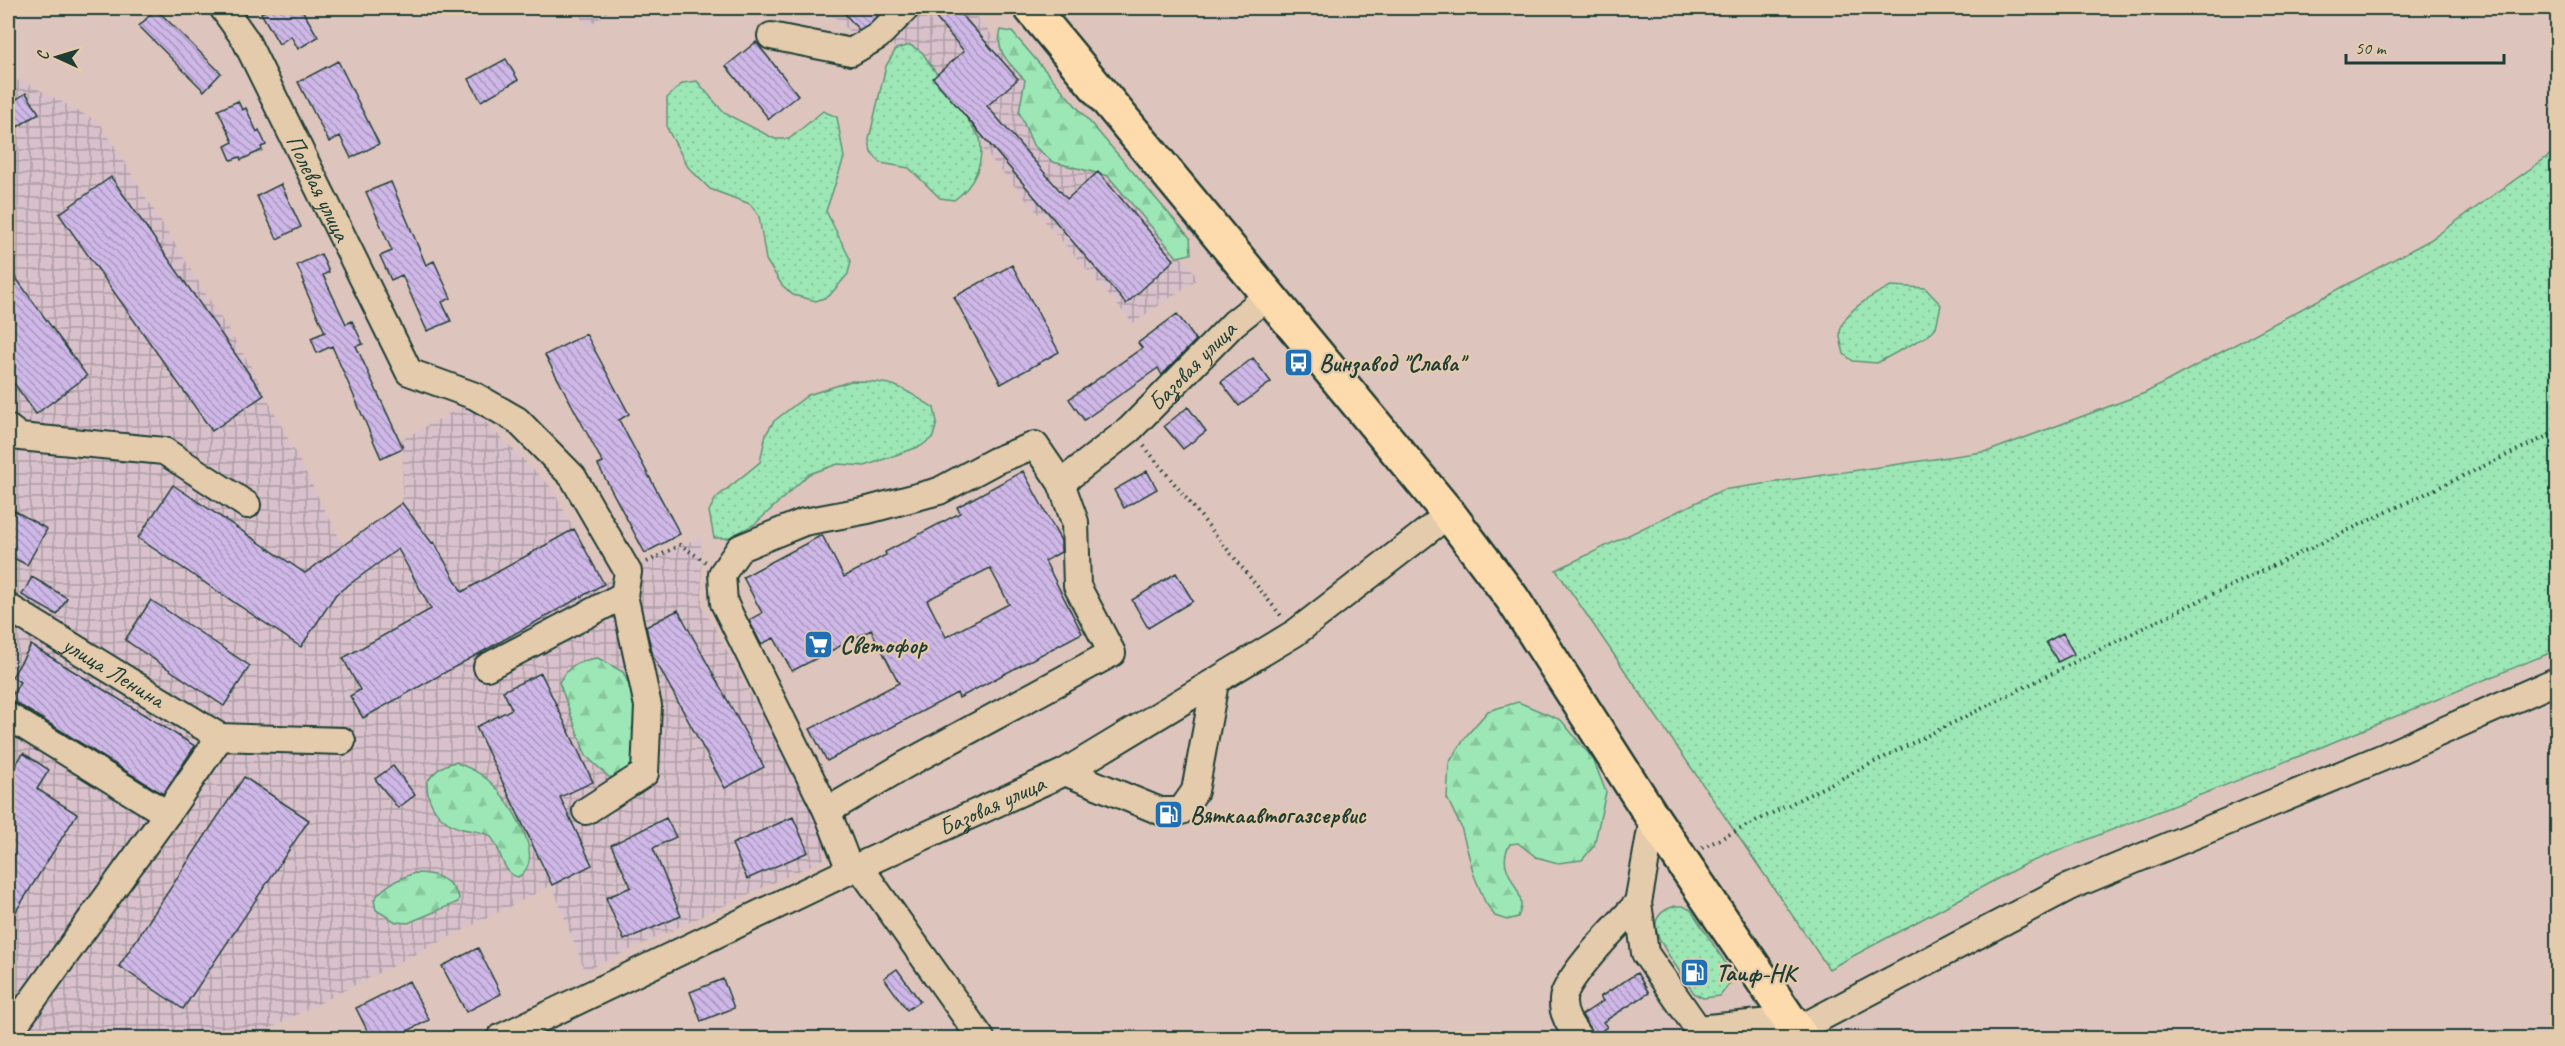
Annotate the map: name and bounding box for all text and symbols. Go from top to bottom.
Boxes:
north arrow [27,27,87,87]
scale bar [2346,27,2504,65]
text: 50 m [2355,37,2388,59]
text: С [33,49,53,61]
street label: Полевая улица [279,130,358,247]
street label: Базовая улица [1141,314,1244,417]
bus stop icon: Винзавод "Слава" [1282,347,1314,379]
place label: Винзавод "Слава" [1319,348,1469,379]
street label: улица Ленина [56,628,172,716]
supermarket icon: Светофор [803,629,835,661]
place label: Светофор [840,630,928,660]
street label: Базовая улица [934,767,1051,843]
fuel station icon: Вяткаавтогазсервис [1153,799,1185,831]
place label: Вяткаавтогазсервис [1190,800,1367,830]
fuel station icon: Таиф-НК [1679,957,1711,989]
place label: Таиф-НК [1716,958,1800,988]

